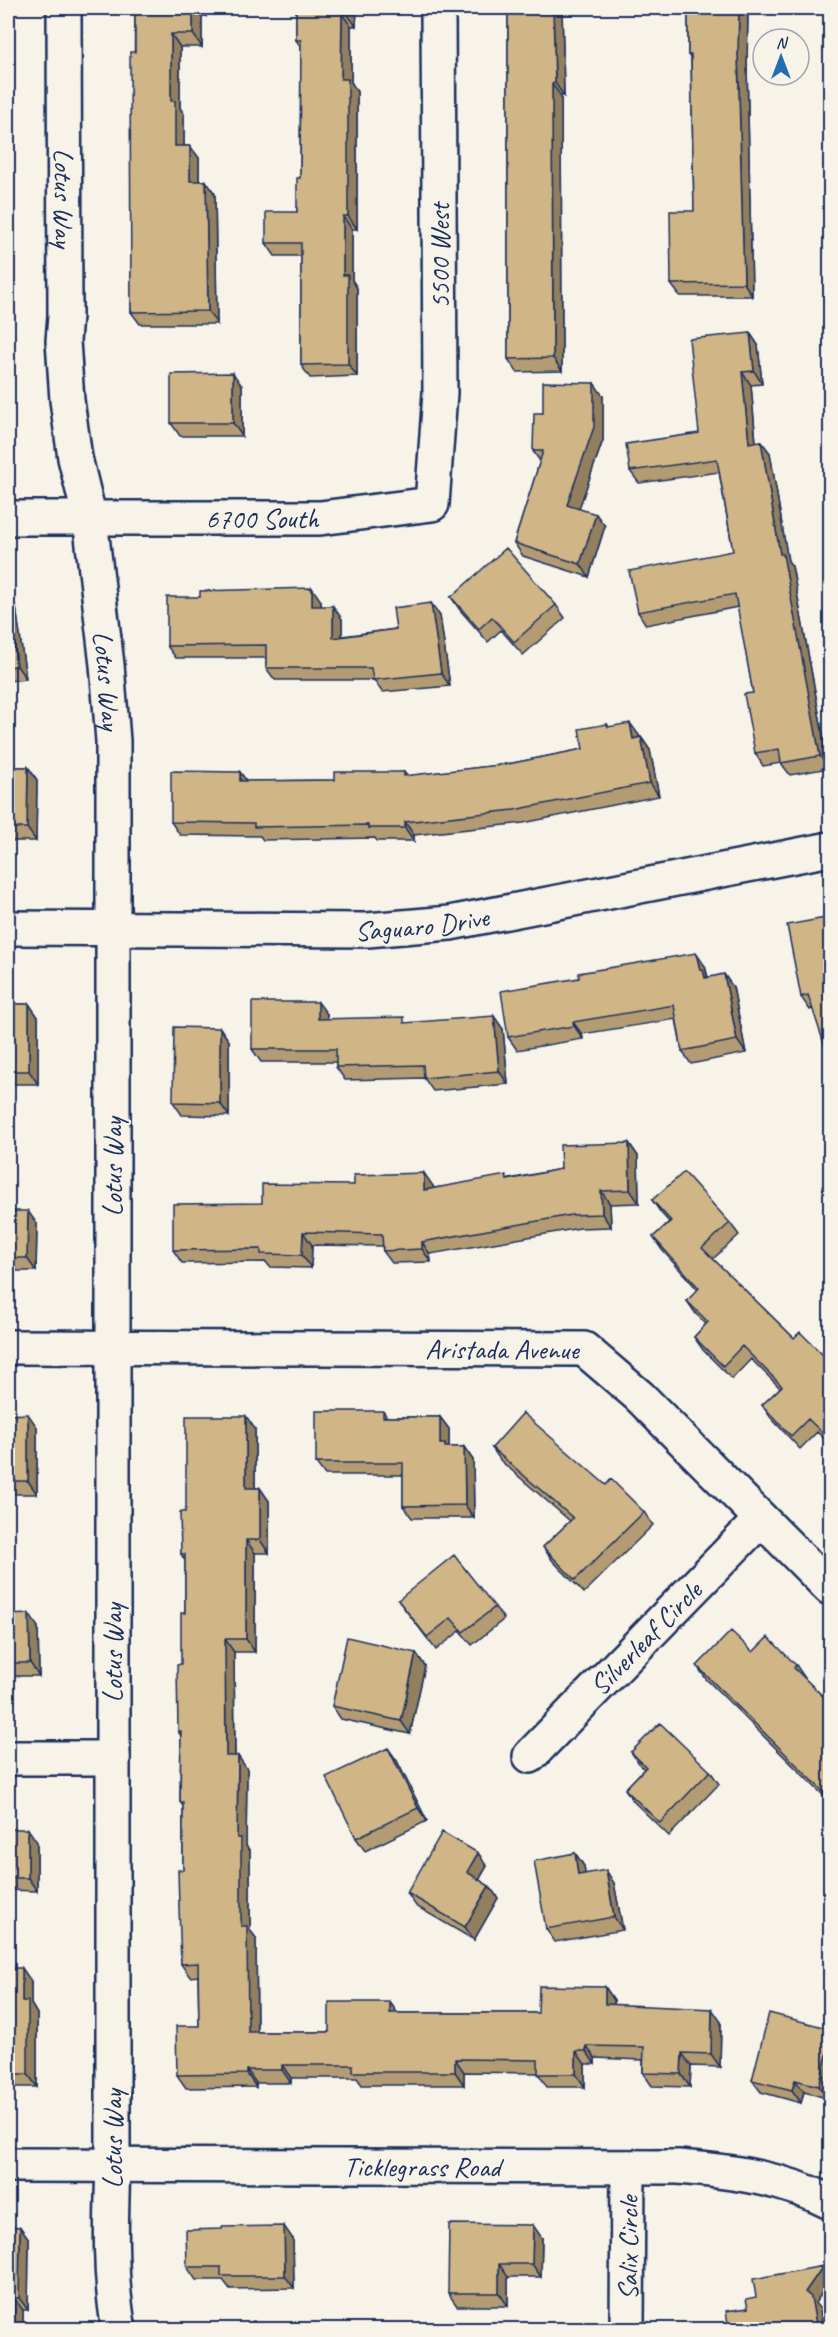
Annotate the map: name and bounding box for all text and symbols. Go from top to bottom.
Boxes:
north arrow [751,27,811,87]
text: N [776,33,789,53]
street label: Lotus Way [46,148,82,250]
street label: 5500 West [422,201,457,309]
street label: 6700 South [206,501,320,536]
street label: Lotus Way [85,629,129,734]
street label: Saguaro Drive [355,899,493,948]
street label: Lotus Way [95,1115,130,1216]
street label: Aristada Avenue [425,1331,581,1367]
street label: Silverleaf Circle [582,1572,710,1703]
street label: Lotus Way [95,1601,130,1702]
street label: Lotus Way [95,2087,130,2188]
street label: Ticklegrass Road [344,2149,504,2184]
street label: Salix Circle [610,2194,646,2300]

